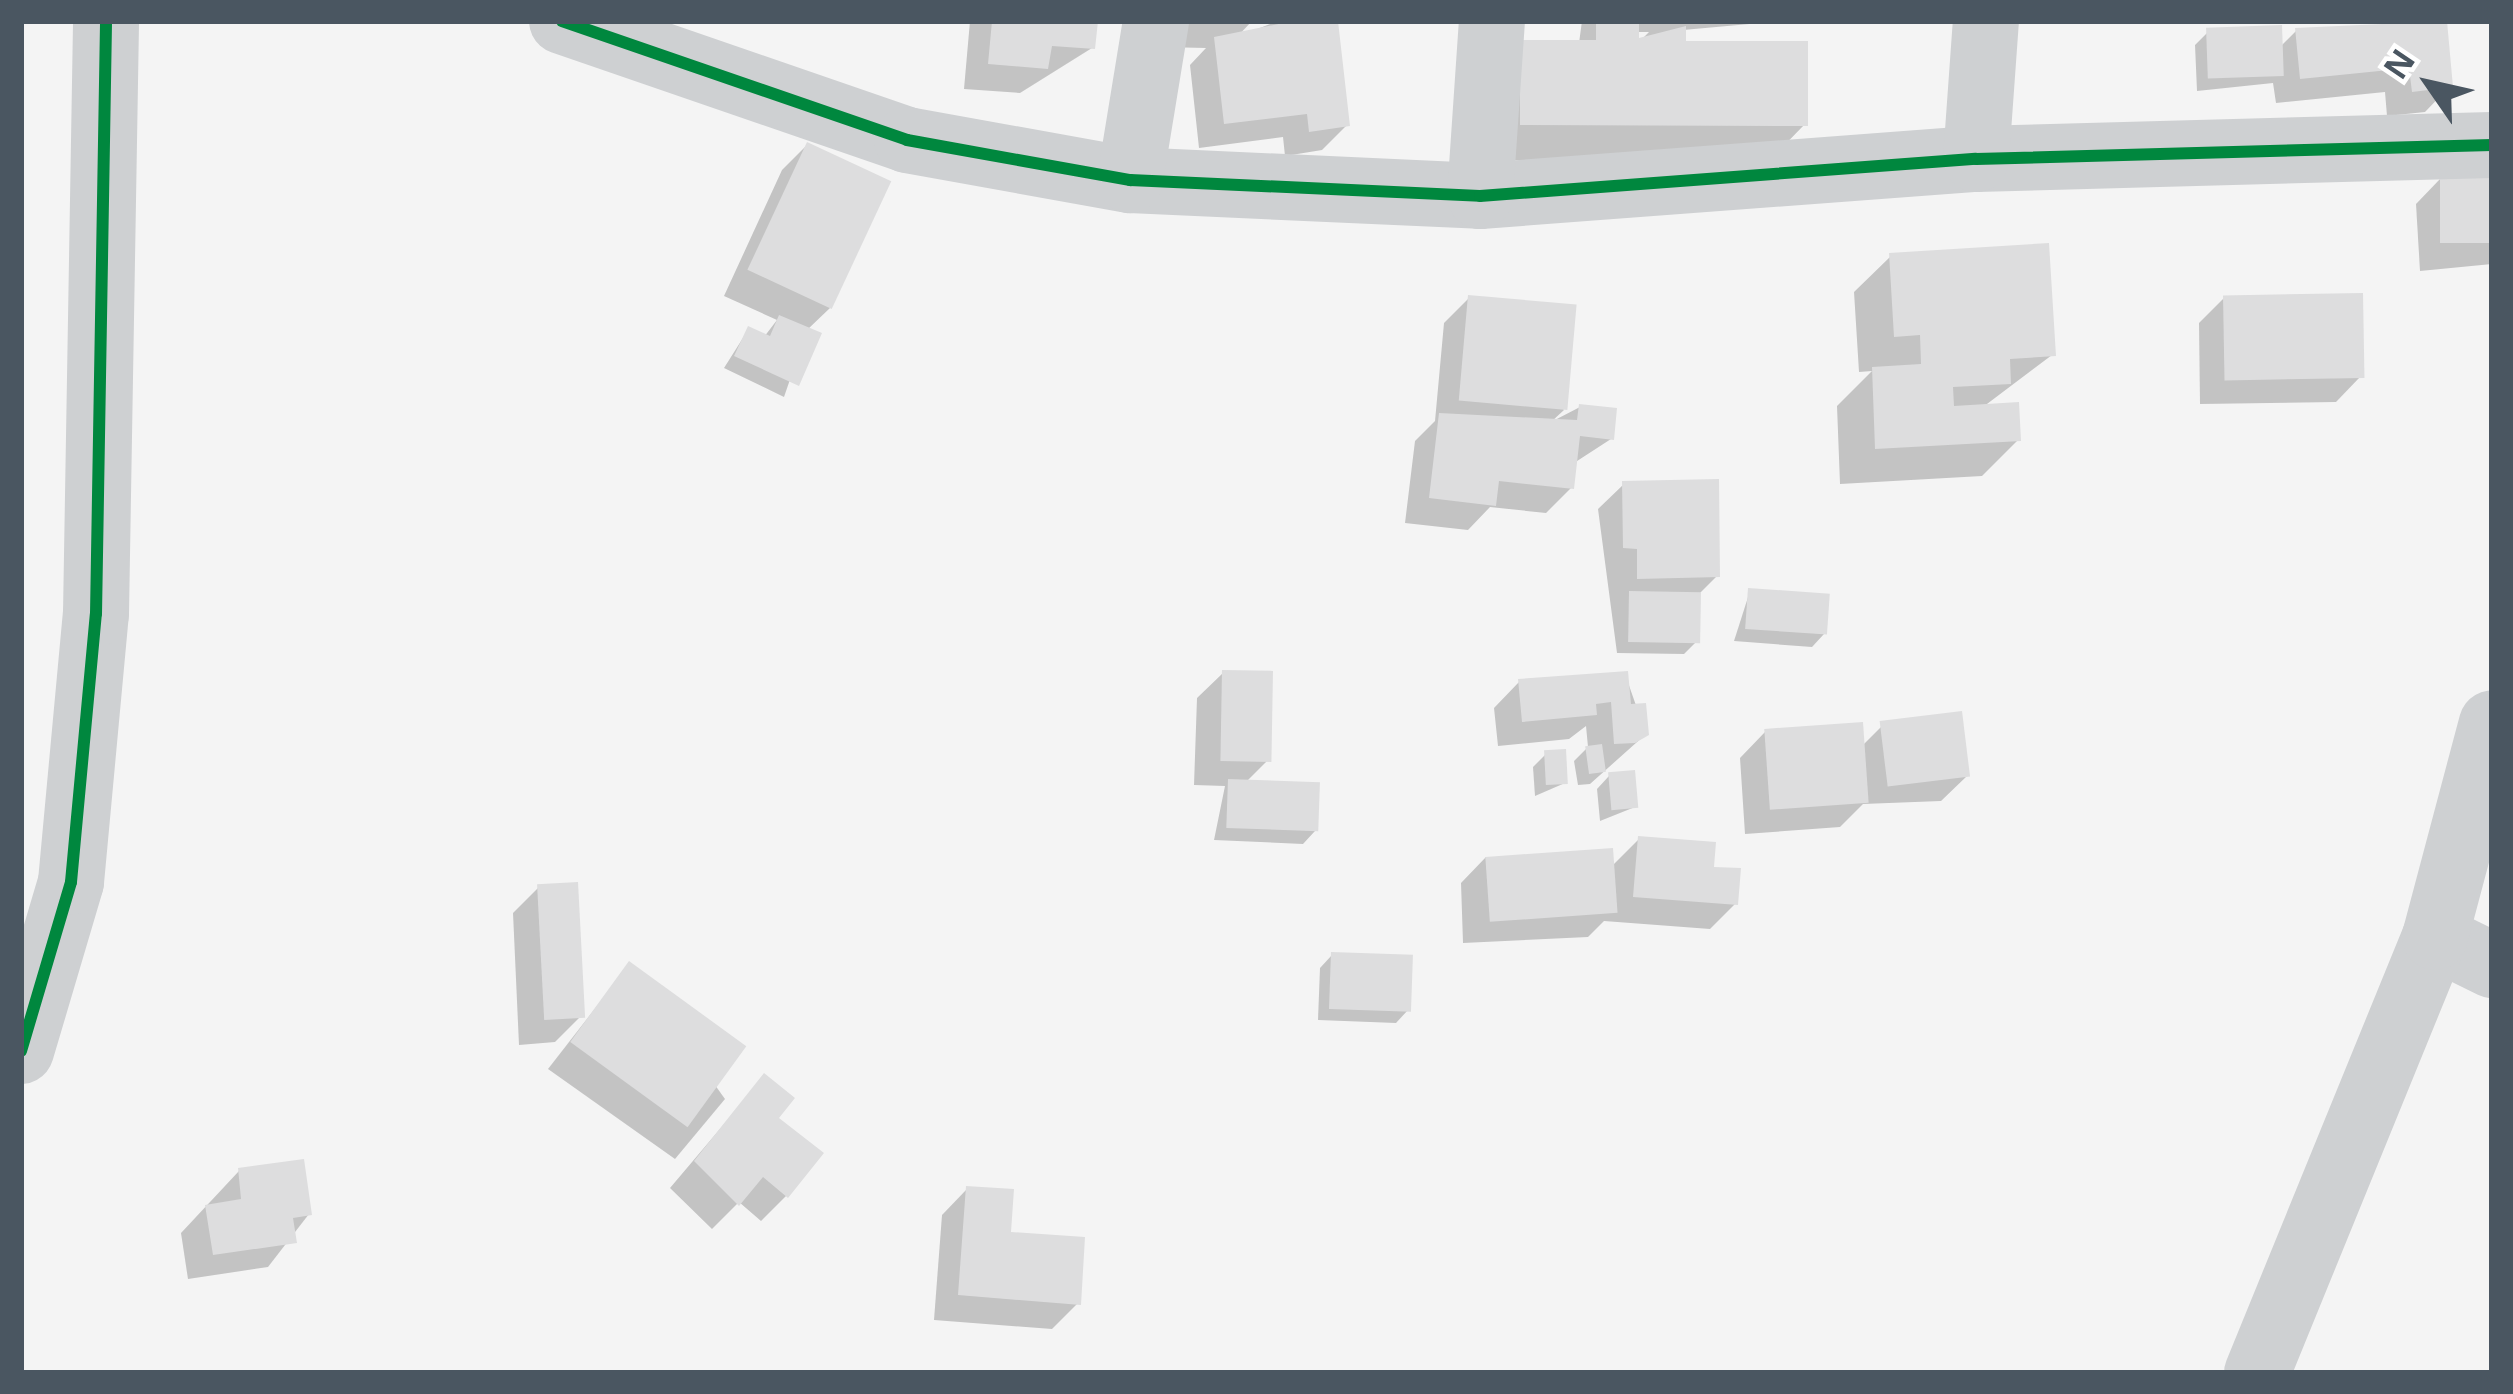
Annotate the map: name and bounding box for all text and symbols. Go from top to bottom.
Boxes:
north arrow [2369,24,2489,144]
text: N [2373,40,2425,87]

